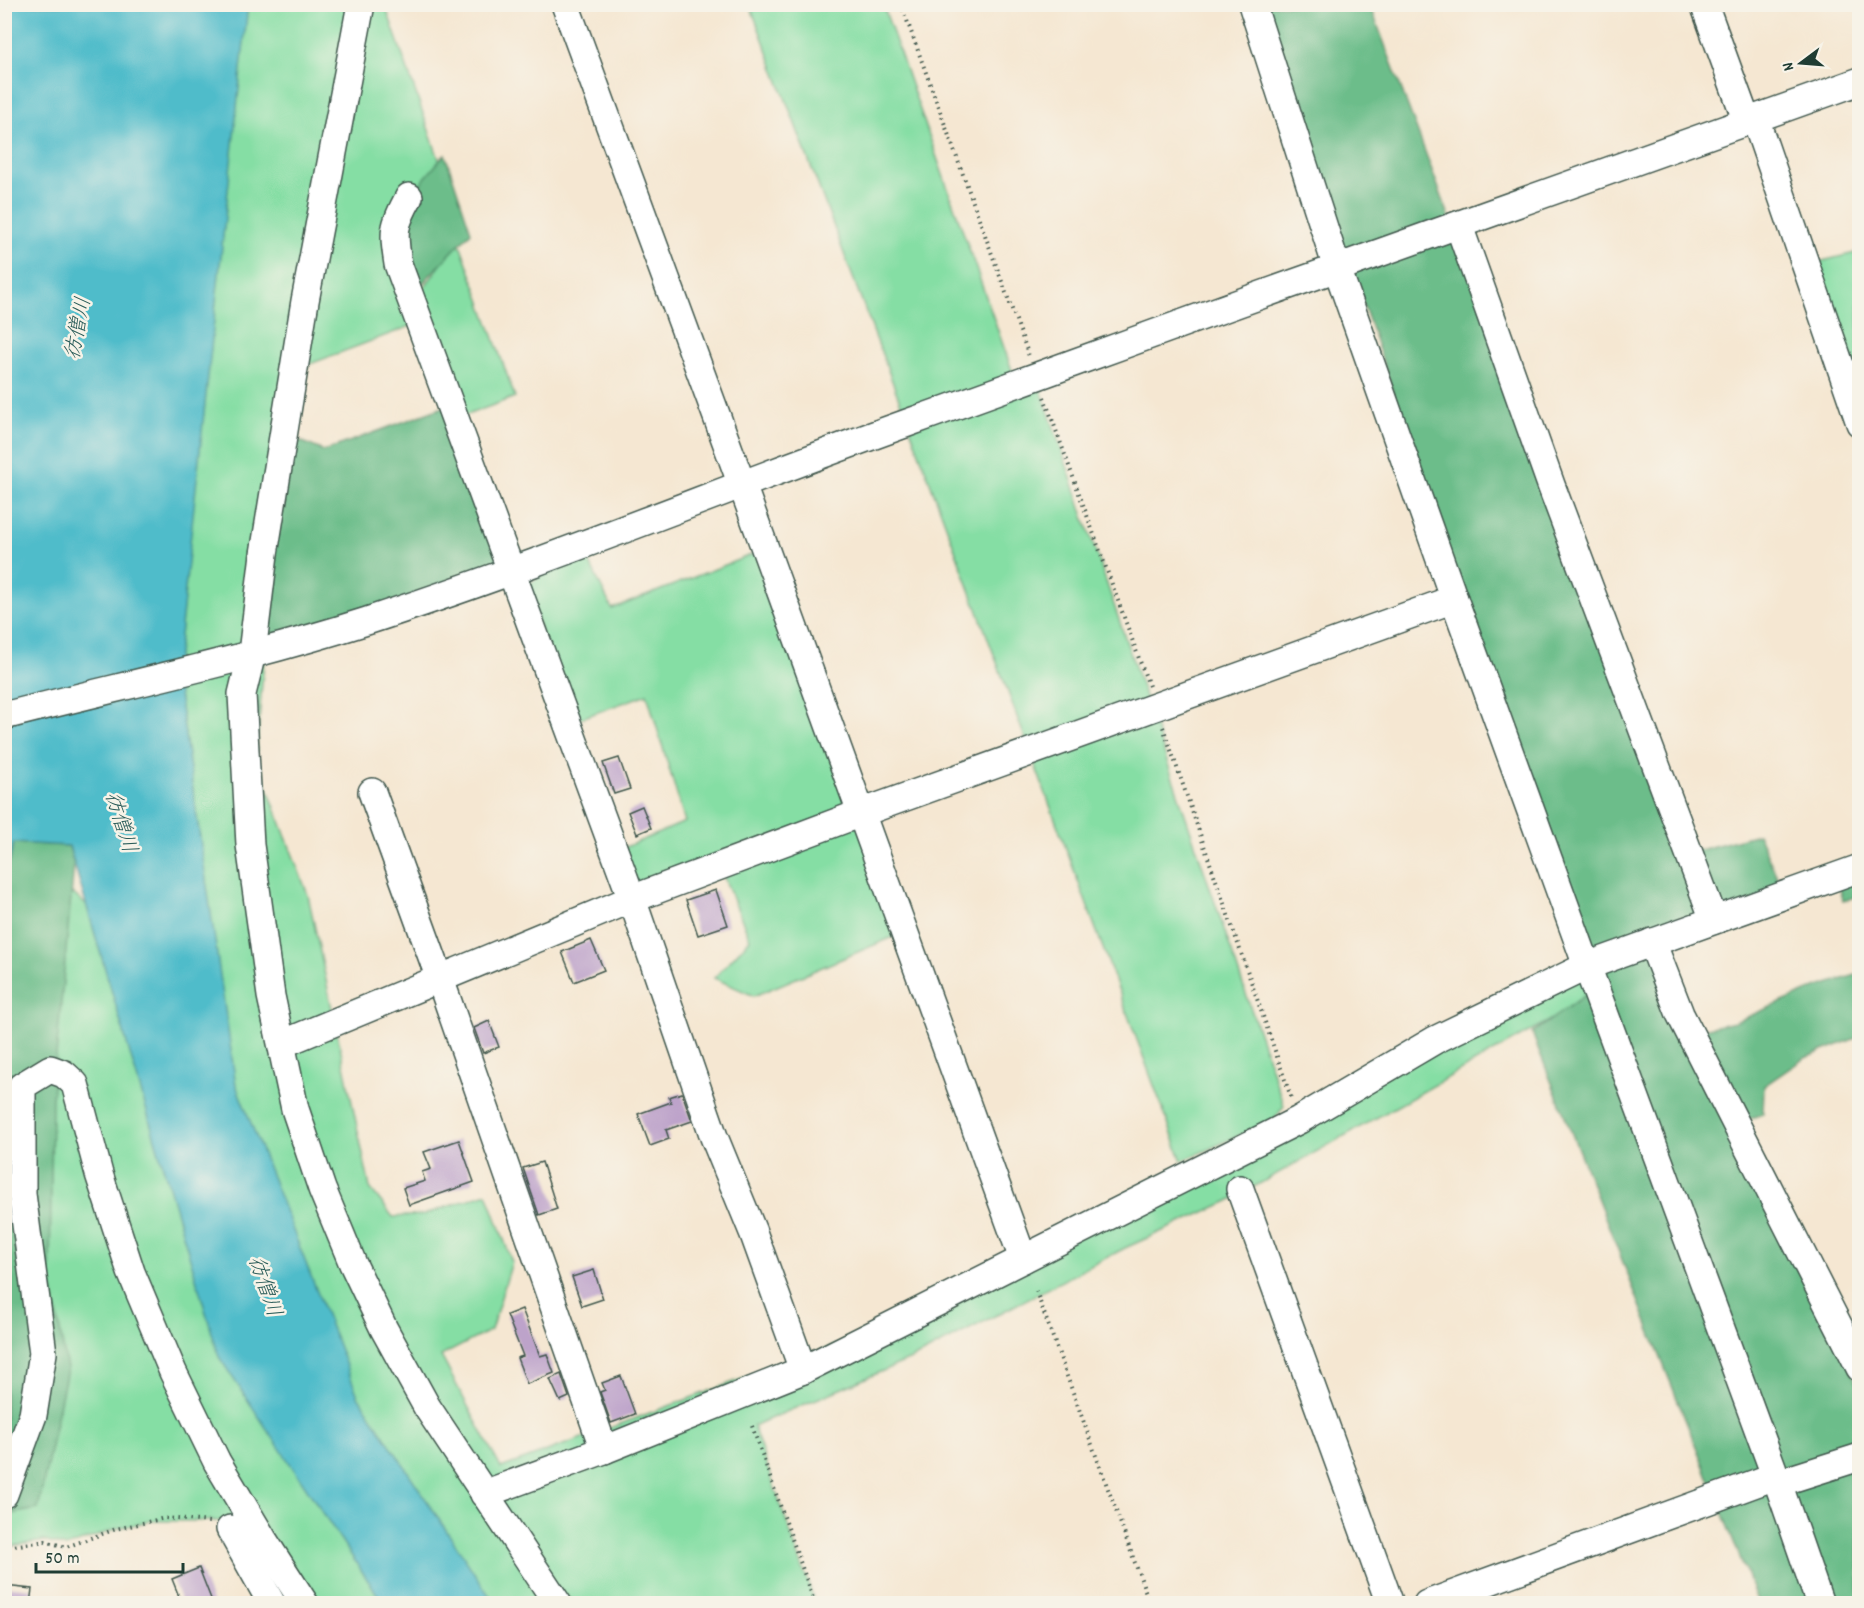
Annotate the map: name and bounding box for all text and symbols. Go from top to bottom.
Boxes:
north arrow [1771,33,1831,93]
text: N [1777,59,1801,73]
water label: 彷僧川 [59,295,101,362]
water label: 彷僧川 [96,788,143,857]
water label: 彷僧川 [239,1252,288,1322]
scale bar [36,1536,183,1574]
text: 50 m [45,1547,80,1572]

